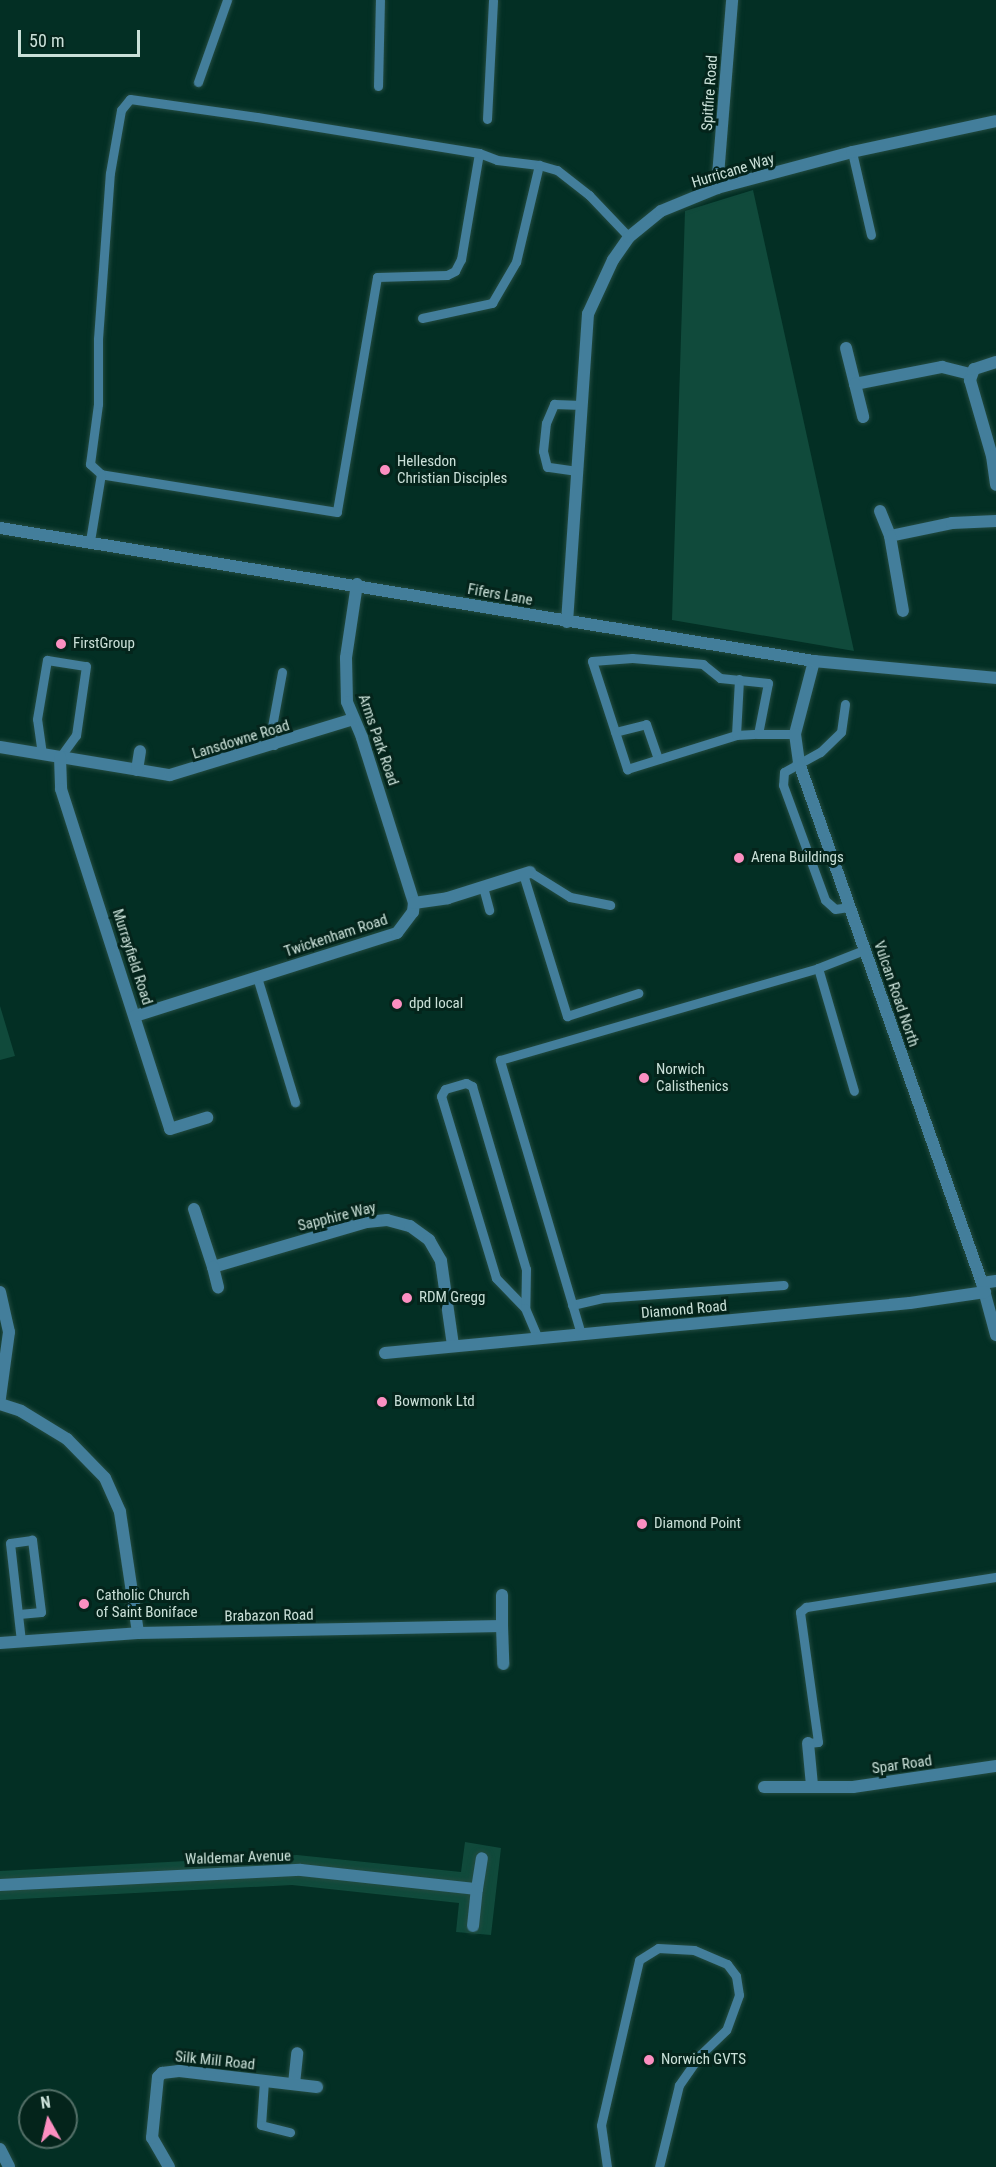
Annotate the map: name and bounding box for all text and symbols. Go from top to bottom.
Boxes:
scale bar [21,18,142,56]
text: 50 m [29,30,64,51]
street label: Spitfire Road [698,55,722,131]
street label: Hurricane Way [689,150,777,192]
place label: Hellesdon Christian Disciples [397,452,507,487]
marker: Hellesdon Christian Disciples [378,463,392,477]
street label: Fifers Lane [466,580,534,610]
place label: FirstGroup [73,635,135,653]
marker: FirstGroup [54,637,68,651]
street label: Arms Park Road [354,692,402,788]
street label: Lansdowne Road [190,717,292,763]
place label: Arena Buildings [751,849,844,867]
marker: Arena Buildings [732,851,746,865]
street label: Murrayfield Road [108,907,156,1007]
street label: Twickenham Road [282,911,390,961]
street label: Vulcan Road North [869,939,923,1049]
place label: dpd local [409,995,463,1013]
marker: dpd local [390,997,404,1011]
place label: Norwich Calisthenics [656,1060,729,1095]
marker: Norwich Calisthenics [637,1071,651,1085]
street label: Sapphire Way [296,1199,378,1235]
place label: RDM Gregg [419,1289,485,1307]
marker: RDM Gregg [400,1291,414,1305]
street label: Diamond Road [640,1297,728,1323]
place label: Bowmonk Ltd [394,1393,475,1411]
marker: Bowmonk Ltd [375,1395,389,1409]
place label: Diamond Point [654,1515,741,1533]
marker: Diamond Point [635,1517,649,1531]
place label: Catholic Church of Saint Boniface [96,1586,198,1621]
marker: Catholic Church of Saint Boniface [77,1597,91,1611]
street label: Brabazon Road [224,1606,314,1626]
street label: Spar Road [871,1752,933,1778]
street label: Waldemar Avenue [185,1847,291,1869]
street label: Silk Mill Road [174,2048,256,2074]
place label: Norwich GVTS [661,2051,746,2069]
marker: Norwich GVTS [642,2053,656,2067]
north arrow [18,2089,78,2149]
text: N [40,2093,52,2113]

